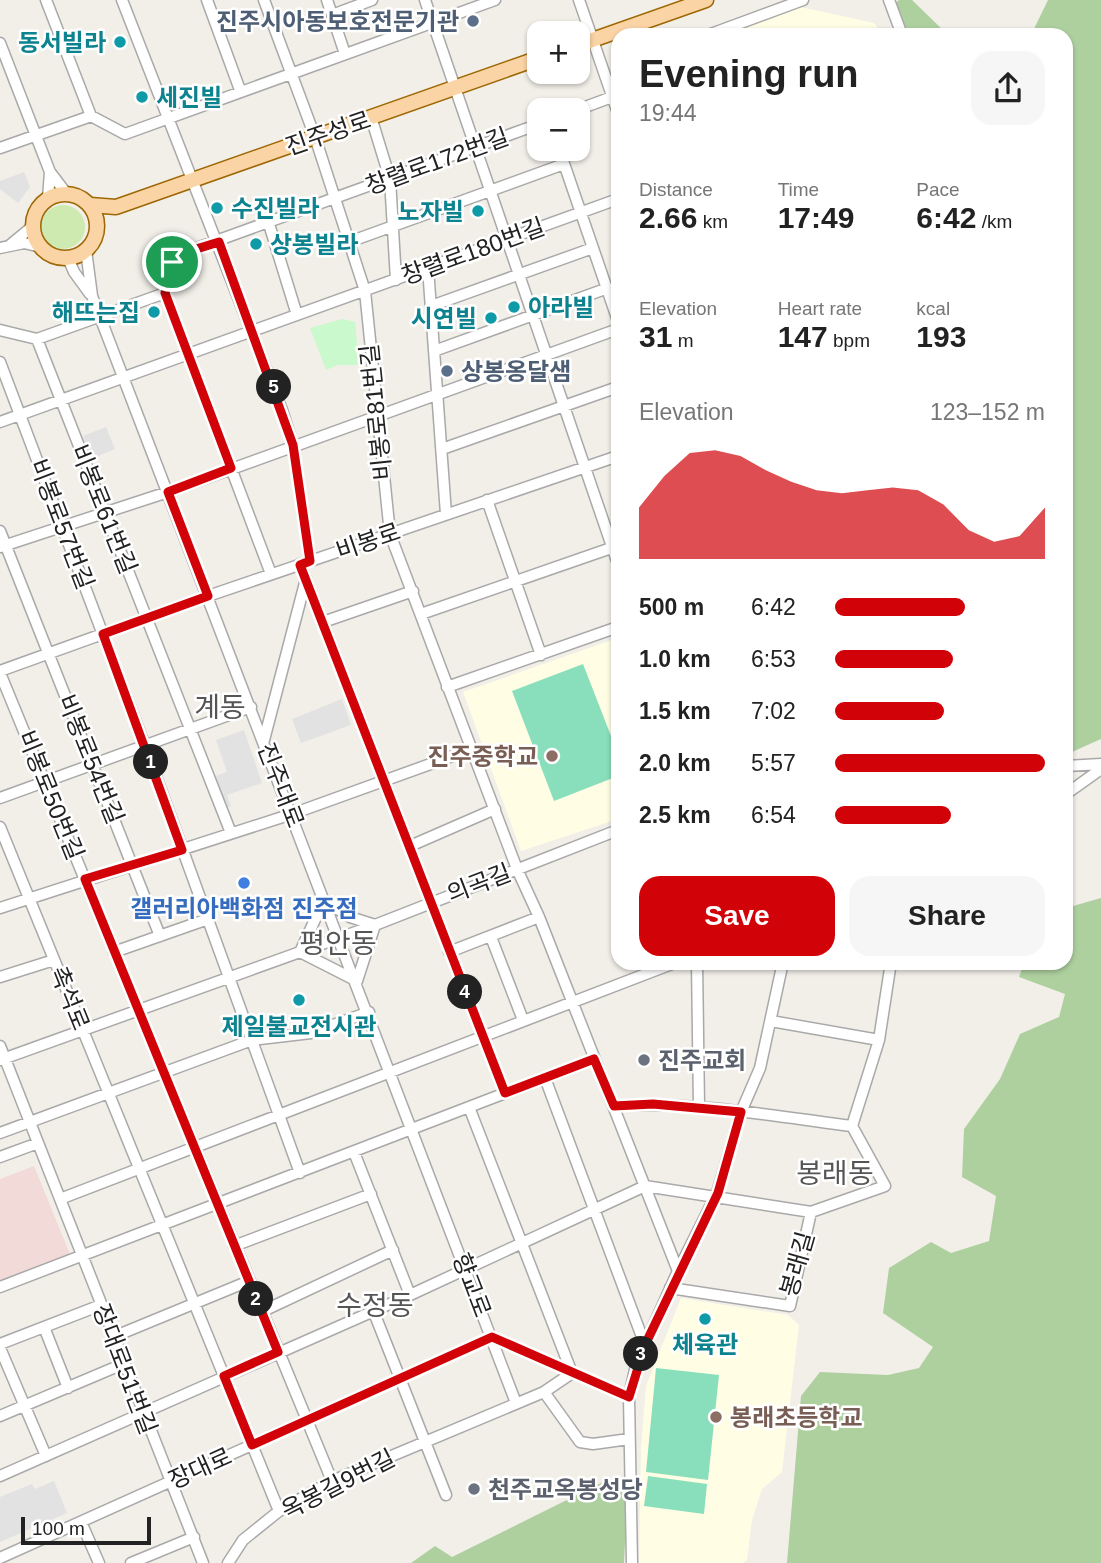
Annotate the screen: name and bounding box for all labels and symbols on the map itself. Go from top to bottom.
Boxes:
place label: 진주시아동보호전문기관 [216,8,459,35]
marker: 진주시아동보호전문기관 [465,13,481,29]
place label: 동서빌라 [18,29,106,56]
marker: 동서빌라 [112,34,128,50]
place label: 세진빌 [156,84,222,111]
marker: 세진빌 [134,89,150,105]
street label: 진주성로 [282,106,374,160]
street label: 창렬로172번길 [362,123,512,199]
place label: 수진빌라 [231,195,319,222]
place label: 노자빌 [398,198,464,225]
marker: 수진빌라 [209,200,225,216]
marker: 노자빌 [470,203,486,219]
street label: 창렬로180번길 [398,213,548,289]
place label: 상봉빌라 [270,231,358,258]
pin [142,232,202,292]
marker: 상봉빌라 [248,236,264,252]
place label: 아라빌 [528,294,594,321]
place label: 해뜨는집 [52,299,140,326]
marker: 아라빌 [506,299,522,315]
marker: 해뜨는집 [146,304,162,320]
place label: 시연빌 [411,305,477,332]
marker: 시연빌 [483,310,499,326]
street label: 비봉로81번길 [355,342,397,482]
place label: 상봉옹달샘 [461,358,571,385]
marker: 상봉옹달샘 [439,363,455,379]
pin: 5 [256,370,292,404]
street label: 비봉로61번길 [66,440,142,578]
street label: 비봉로57번길 [25,455,99,593]
street label: 비봉로 [332,517,404,565]
street label: 비봉로54번길 [53,690,129,828]
district label: 계동 [194,692,246,723]
street label: 비봉로50번길 [13,726,89,864]
street label: 진주대로 [253,739,309,831]
place label: 진주중학교 [428,743,538,770]
pin: 1 [134,744,168,780]
marker: 진주중학교 [544,748,560,764]
street label: 의곡길 [443,859,515,907]
marker: 갤러리아백화점 진주점 [236,875,252,891]
place label: 갤러리아백화점 진주점 [130,895,358,922]
district label: 평안동 [299,928,377,959]
street label: 촉석로 [45,962,95,1034]
pin: 4 [448,974,482,1010]
marker: 제일불교전시관 [291,992,307,1008]
place label: 제일불교전시관 [222,1013,376,1040]
place label: 진주교회 [658,1047,746,1074]
marker: 진주교회 [636,1052,652,1068]
district label: 봉래동 [796,1158,874,1189]
street label: 봉래길 [775,1228,819,1300]
street label: 향교로 [448,1249,496,1321]
pin: 2 [238,1282,274,1316]
district label: 수정동 [336,1290,414,1321]
street label: 장대로51번길 [88,1300,162,1438]
marker: 체육관 [697,1311,713,1327]
place label: 체육관 [672,1331,738,1358]
pin: 3 [624,1336,658,1372]
place label: 봉래초등학교 [730,1404,862,1431]
marker: 봉래초등학교 [708,1409,724,1425]
street label: 장대로 [164,1442,236,1494]
street label: 옥봉길9번길 [277,1444,399,1524]
place label: 천주교옥봉성당 [488,1476,643,1503]
marker: 천주교옥봉성당 [466,1481,482,1497]
scale bar [21,1514,150,1546]

